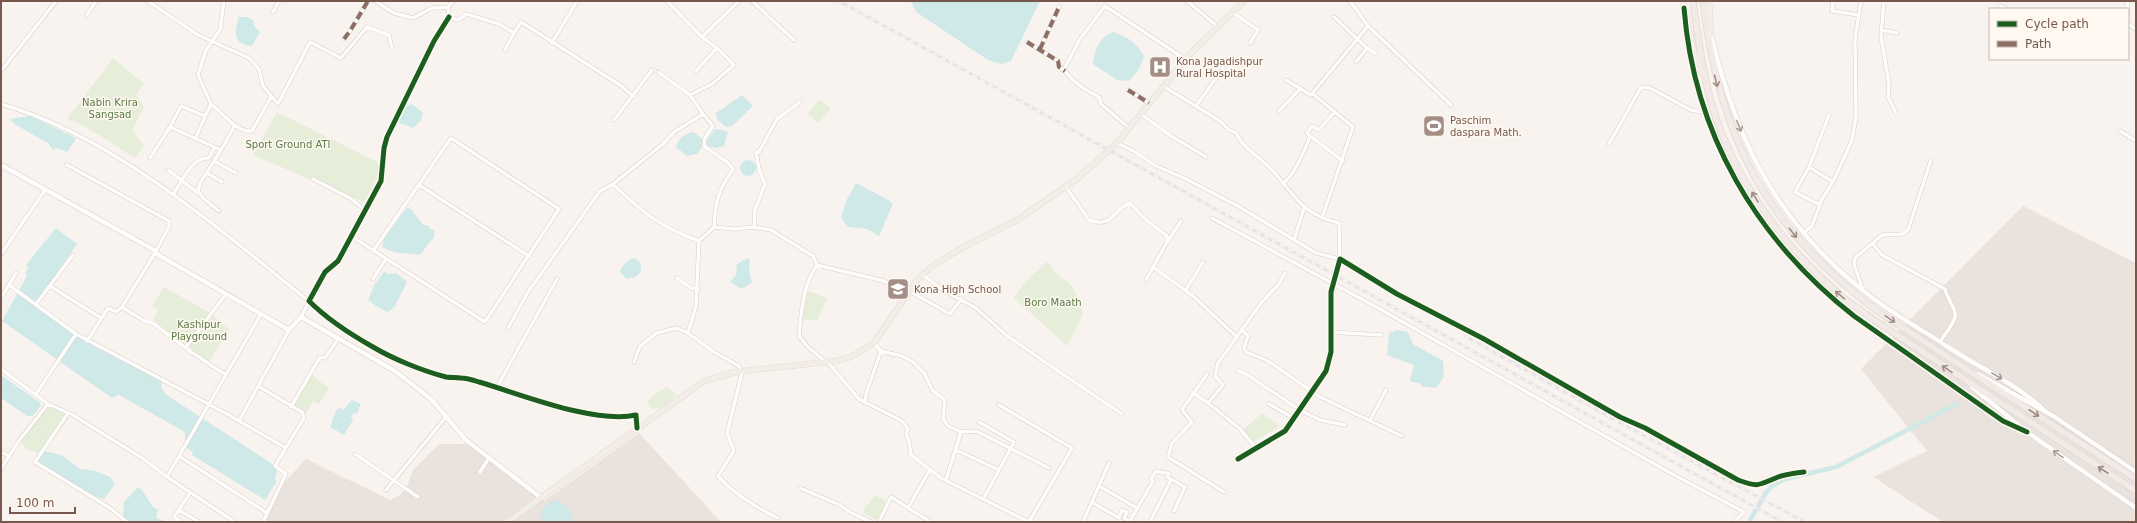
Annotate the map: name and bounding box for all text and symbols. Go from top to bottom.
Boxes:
legend [1989,8,2129,60]
text: Cycle path [2025,17,2089,31]
text: Path [2025,37,2051,51]
hospital icon: Kona Jagadishpur Rural Hospital [1147,54,1173,80]
place label: Kona Jagadishpur Rural Hospital [1176,56,1264,79]
one-way arrow [1713,74,1721,87]
park label: Nabin Krira Sangsad [82,97,138,120]
sports icon: Paschim daspara Math. [1421,113,1447,139]
place label: Paschim daspara Math. [1450,115,1522,138]
one-way arrow [1735,120,1743,132]
park label: Sport Ground ATI [245,139,331,150]
one-way arrow [1751,192,1760,203]
one-way arrow [1789,228,1798,238]
school or university icon: Kona High School [885,276,911,302]
place label: Kona High School [914,284,1001,295]
one-way arrow [1835,291,1846,299]
park label: Boro Maath [1024,297,1082,308]
one-way arrow [1884,315,1895,323]
park label: Kashipur Playground [171,319,227,342]
one-way arrow [1942,365,1953,373]
one-way arrow [1991,373,2003,381]
one-way arrow [2028,409,2039,417]
one-way arrow [2053,450,2064,458]
one-way arrow [2098,466,2109,474]
scale bar [10,489,75,515]
text: 100 m [16,496,54,510]

